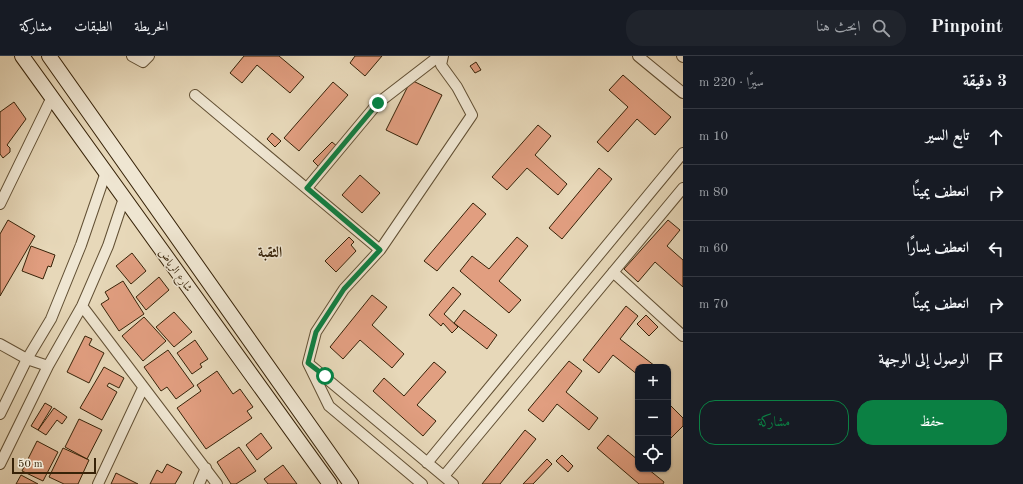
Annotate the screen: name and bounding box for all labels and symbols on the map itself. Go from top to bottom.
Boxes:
route end [369,94,387,112]
district label: الثقبة [258,245,282,261]
street label: شارع الرياض [153,247,195,296]
route start [316,367,334,385]
scale bar [12,456,96,475]

